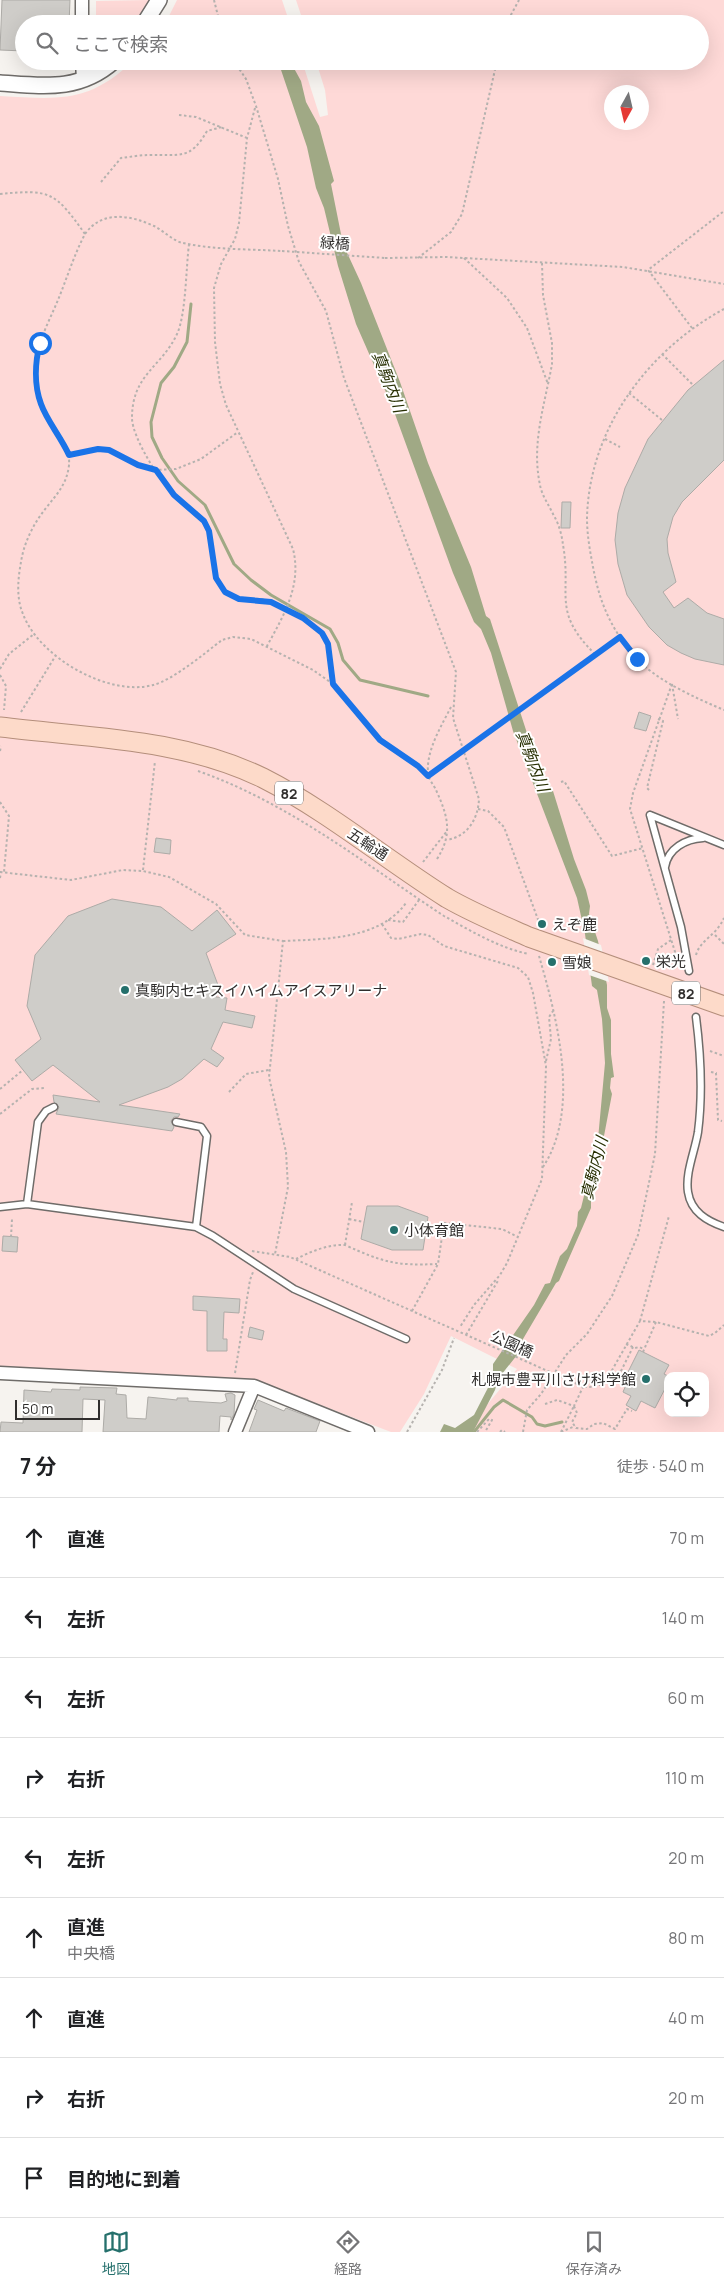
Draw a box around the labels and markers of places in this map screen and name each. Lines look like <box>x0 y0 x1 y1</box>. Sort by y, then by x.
place label: えぞ鹿 <box>552 914 597 935</box>
marker: えぞ鹿 <box>536 918 548 930</box>
place label: 栄光 <box>656 951 686 972</box>
place label: 雪娘 <box>562 952 592 973</box>
marker: 栄光 <box>640 955 652 967</box>
marker: 雪娘 <box>546 956 558 968</box>
place label: 真駒内セキスイハイムアイスアリーナ <box>135 980 387 1001</box>
marker: 真駒内セキスイハイムアイスアリーナ <box>119 984 131 996</box>
place label: 小体育館 <box>404 1220 464 1241</box>
marker: 小体育館 <box>388 1224 400 1236</box>
place label: 札幌市豊平川さけ科学館 <box>471 1369 636 1390</box>
marker: 札幌市豊平川さけ科学館 <box>640 1373 652 1385</box>

